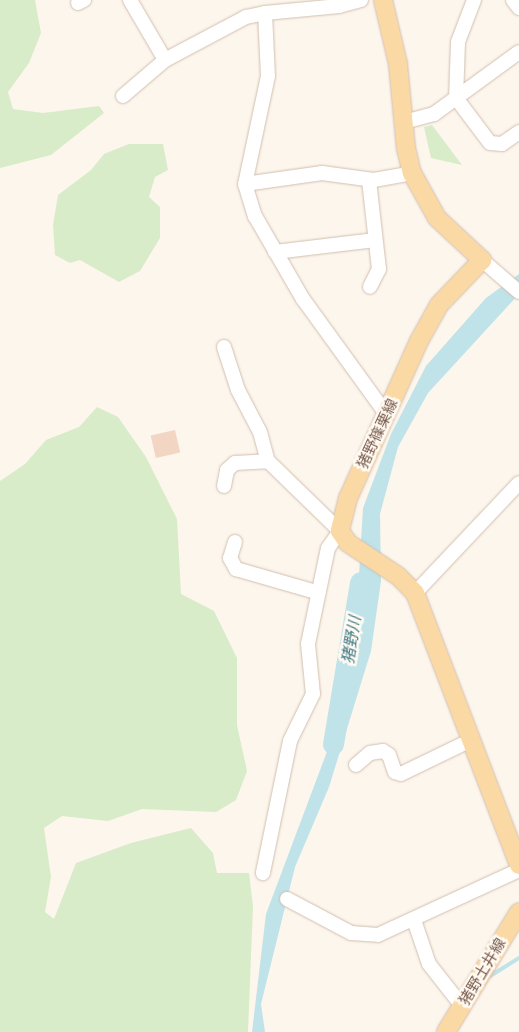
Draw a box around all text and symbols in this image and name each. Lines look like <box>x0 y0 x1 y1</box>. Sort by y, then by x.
street label: 猪野篠栗線 <box>354 396 402 472</box>
water label: 猪野川 <box>339 615 365 665</box>
street label: 猪野土井線 <box>456 935 510 1009</box>

